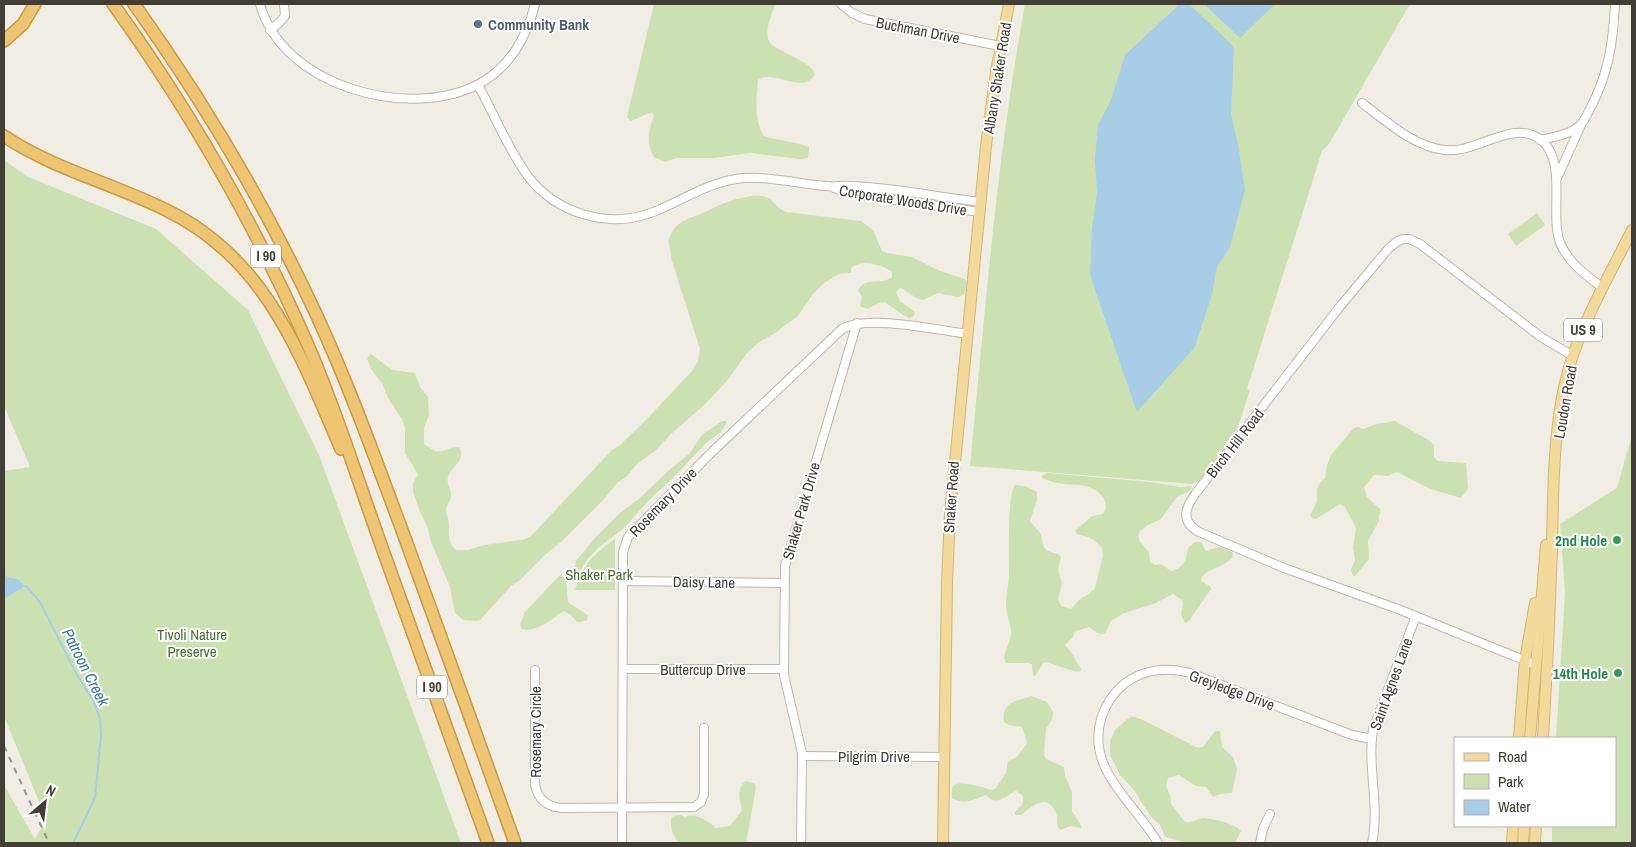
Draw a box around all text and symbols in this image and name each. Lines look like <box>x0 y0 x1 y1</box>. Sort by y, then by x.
street label: Buchman Drive <box>874 12 962 48</box>
place label: Community Bank <box>488 14 589 35</box>
marker: Community Bank <box>472 18 484 30</box>
street label: Albany Shaker Road <box>978 21 1016 136</box>
street label: Corporate Woods Drive <box>838 180 968 220</box>
road number: I 90 <box>251 245 281 268</box>
road number: US 9 <box>1564 318 1602 342</box>
street label: Loudon Road <box>1548 364 1582 440</box>
street label: Birch Hill Road <box>1201 404 1269 482</box>
street label: Shaker Park Drive <box>777 460 825 562</box>
street label: Shaker Road <box>938 460 964 534</box>
street label: Rosemary Drive <box>625 463 702 541</box>
place label: 2nd Hole <box>1555 530 1607 551</box>
marker: 2nd Hole <box>1611 534 1623 546</box>
park label: Shaker Park <box>565 564 634 585</box>
street label: Daisy Lane <box>673 571 735 593</box>
water label: Patroon Creek <box>57 624 115 710</box>
park label: Tivoli Nature Preserve <box>157 624 227 662</box>
street label: Saint Agnes Lane <box>1365 635 1418 733</box>
street label: Buttercup Drive <box>660 659 746 680</box>
place label: 14th Hole <box>1553 663 1608 684</box>
street label: Greyledge Drive <box>1186 665 1278 715</box>
marker: 14th Hole <box>1612 667 1624 679</box>
road number: I 90 <box>417 676 447 699</box>
street label: Rosemary Circle <box>525 686 546 778</box>
legend <box>1454 737 1616 827</box>
street label: Pilgrim Drive <box>838 746 910 767</box>
text: Road <box>1498 746 1527 767</box>
text: Park <box>1498 771 1524 792</box>
north arrow <box>20 777 70 827</box>
text: N <box>43 781 59 800</box>
text: Water <box>1498 796 1530 817</box>

